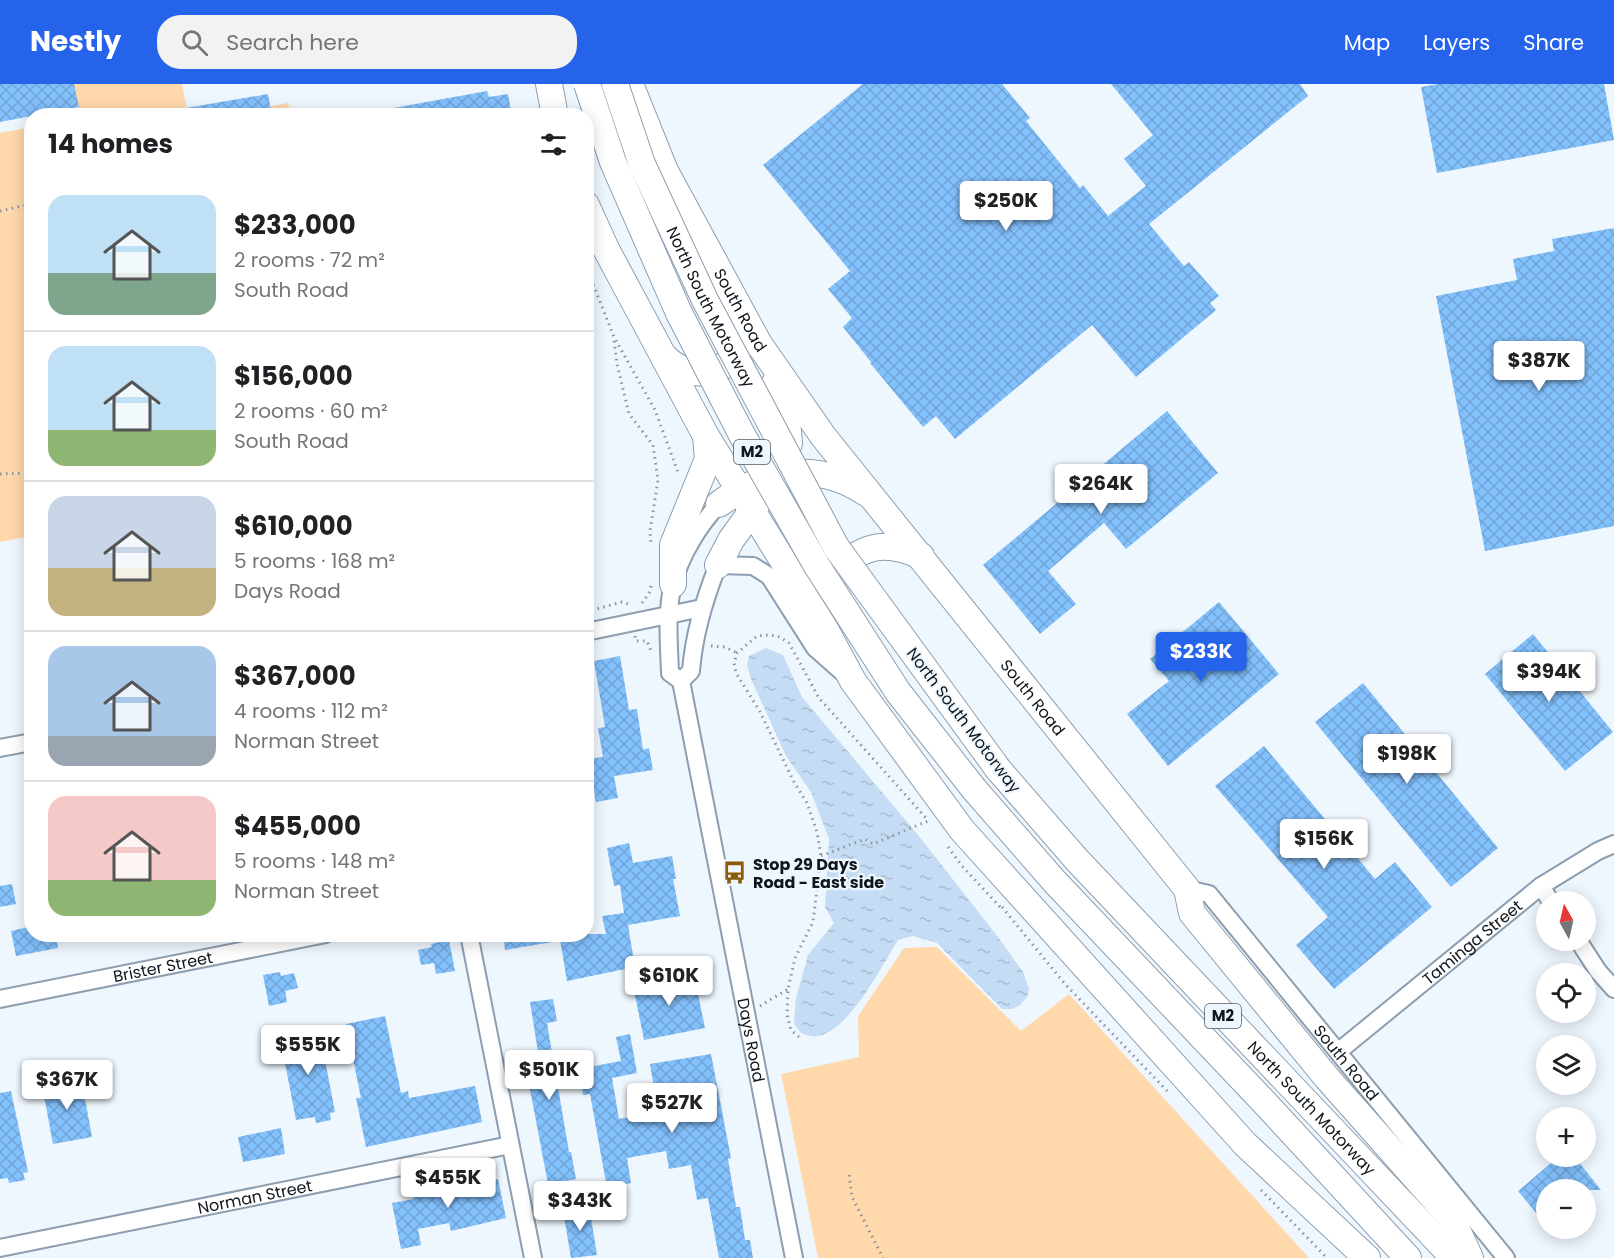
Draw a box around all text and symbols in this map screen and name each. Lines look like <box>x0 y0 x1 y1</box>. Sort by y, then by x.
search box <box>157 15 577 69</box>
text: Nestly <box>30 22 121 61</box>
icon: search <box>178 26 211 59</box>
text: Search here <box>226 27 359 58</box>
text: Map <box>1344 28 1390 57</box>
text: Layers <box>1423 28 1490 57</box>
text: Share <box>1523 28 1584 57</box>
text: 14 homes <box>48 126 173 162</box>
icon: filters <box>537 128 570 161</box>
pin: $250K <box>964 181 1048 232</box>
text: $250K <box>974 186 1038 214</box>
text: $233,000 <box>234 207 356 243</box>
icon: home <box>96 219 168 291</box>
street label: North South Motorway <box>661 223 760 392</box>
text: 2 rooms · 72 m² <box>234 246 385 274</box>
street label: South Road <box>708 264 772 357</box>
text: South Road <box>234 276 349 304</box>
pin: $387K <box>1497 341 1581 392</box>
text: $387K <box>1508 346 1570 374</box>
text: $156,000 <box>234 358 353 394</box>
icon: home <box>96 370 168 442</box>
text: 2 rooms · 60 m² <box>234 397 388 425</box>
text: South Road <box>234 427 349 455</box>
road number: M2 <box>734 440 770 464</box>
pin: $264K <box>1059 464 1143 515</box>
text: $264K <box>1069 469 1133 497</box>
text: $610,000 <box>234 508 353 544</box>
icon: home <box>96 520 168 592</box>
text: 5 rooms · 168 m² <box>234 547 395 575</box>
text: Days Road <box>234 577 341 605</box>
pin: $233K <box>1159 632 1243 683</box>
text: $233K <box>1170 637 1232 665</box>
street label: North South Motorway <box>901 643 1026 798</box>
pin: $394K <box>1507 652 1591 703</box>
street label: South Road <box>995 655 1070 741</box>
text: $394K <box>1516 657 1582 685</box>
text: $367,000 <box>234 658 356 694</box>
icon: home <box>96 670 168 742</box>
text: 4 rooms · 112 m² <box>234 697 388 725</box>
text: Norman Street <box>234 727 379 755</box>
pin: $198K <box>1365 734 1449 785</box>
text: $198K <box>1377 739 1437 767</box>
text: $455,000 <box>234 808 361 844</box>
pin: $156K <box>1282 819 1366 870</box>
icon: home <box>96 820 168 892</box>
text: $156K <box>1294 824 1354 852</box>
text: 5 rooms · 148 m² <box>234 847 395 875</box>
place label: Stop 29 Days Road - East side <box>753 853 884 894</box>
bus stop icon: Stop 29 Days Road - East side <box>722 860 748 886</box>
text: Norman Street <box>234 877 379 905</box>
north arrow <box>1536 891 1596 951</box>
map controls <box>1536 891 1596 1239</box>
street label: Taminga Street <box>1418 895 1528 990</box>
street label: Brister Street <box>111 946 215 988</box>
pin: $610K <box>627 956 711 1007</box>
text: $610K <box>639 961 699 989</box>
button: locate <box>1536 963 1596 1023</box>
street label: Days Road <box>731 996 770 1084</box>
road number: M2 <box>1205 1004 1241 1028</box>
street label: South Road <box>1308 1020 1384 1106</box>
pin: $555K <box>266 1025 350 1076</box>
text: $555K <box>275 1030 341 1058</box>
button: layers <box>1536 1035 1596 1095</box>
street label: North South Motorway <box>1242 1036 1381 1180</box>
pin: $501K <box>507 1050 591 1101</box>
text: $501K <box>519 1055 579 1083</box>
pin: $367K <box>25 1060 109 1111</box>
text: $367K <box>36 1065 98 1093</box>
pin: $527K <box>630 1083 714 1134</box>
text: $527K <box>641 1088 703 1116</box>
button: + <box>1536 1107 1596 1167</box>
pin: $455K <box>406 1158 490 1209</box>
text: $455K <box>415 1163 481 1191</box>
street label: Norman Street <box>196 1174 314 1220</box>
button: − <box>1536 1179 1596 1239</box>
pin: $343K <box>538 1181 622 1232</box>
text: $343K <box>548 1186 612 1214</box>

